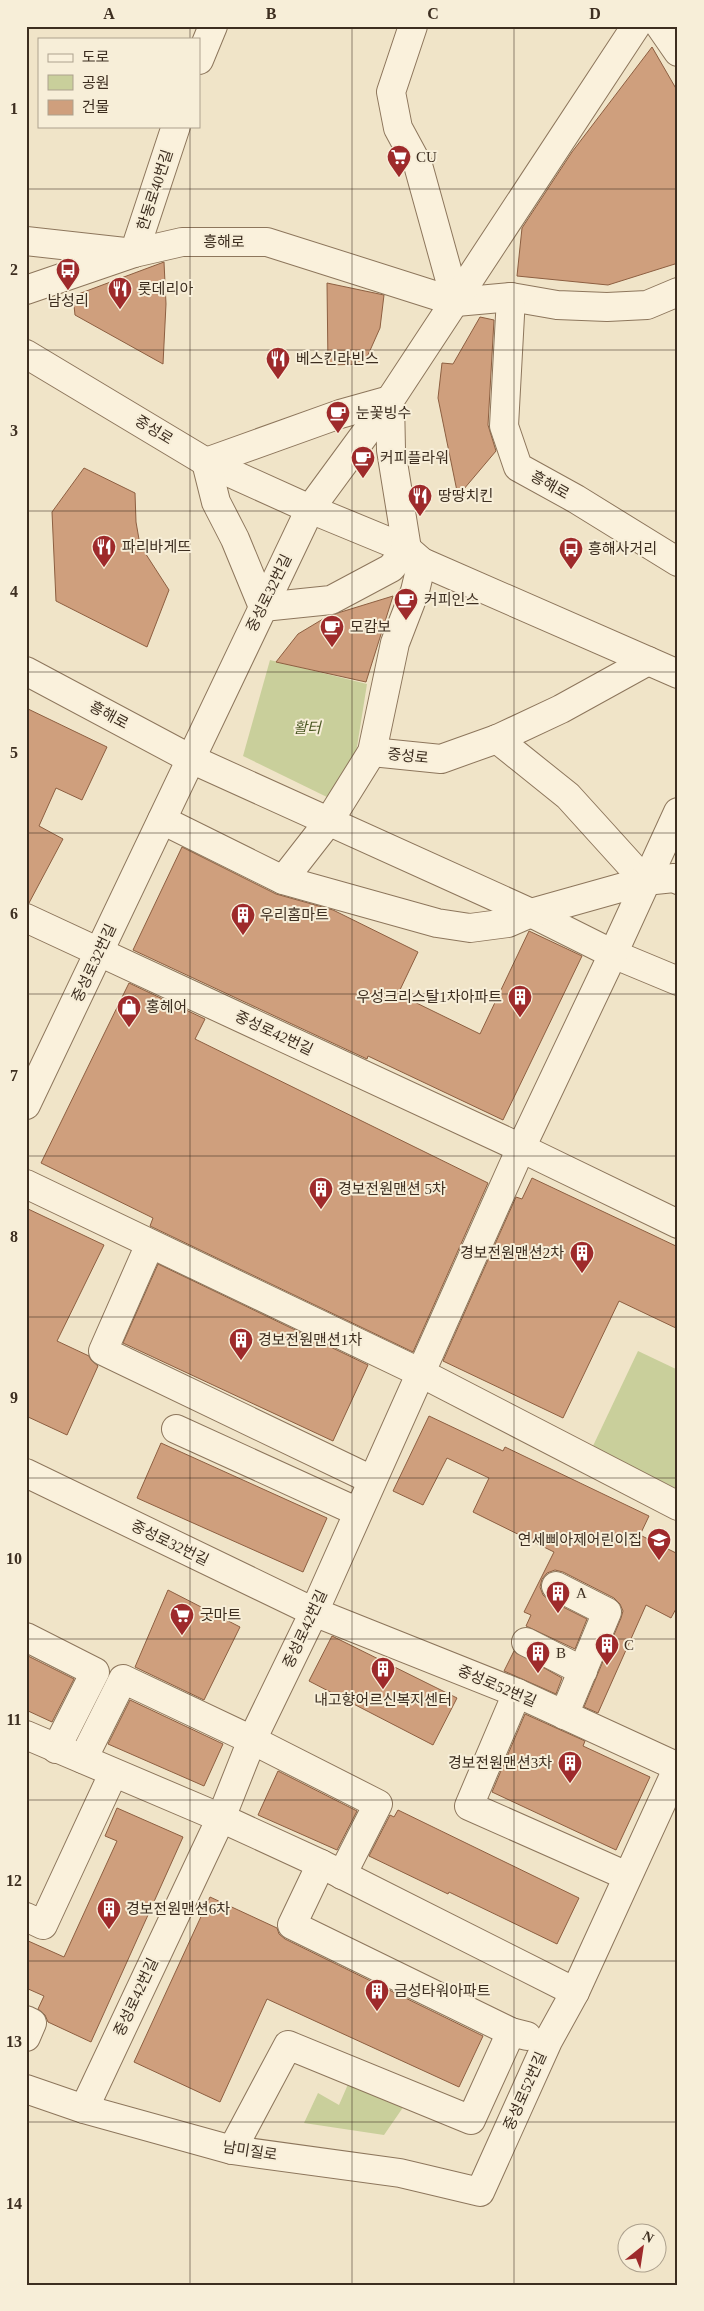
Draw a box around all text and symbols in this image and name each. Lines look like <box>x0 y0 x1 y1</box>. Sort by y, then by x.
text: A <box>103 5 115 22</box>
text: B <box>266 5 277 22</box>
text: C <box>427 5 439 22</box>
text: D <box>589 5 601 22</box>
legend <box>38 38 200 128</box>
text: 도로 <box>82 49 110 65</box>
text: 공원 <box>82 75 110 91</box>
text: 건물 <box>82 99 110 115</box>
text: 1 <box>10 100 18 117</box>
supermarket icon: CU <box>386 144 412 178</box>
street label: 한동로40번길 <box>134 148 176 232</box>
place label: CU <box>416 149 437 165</box>
street label: 흥해로 <box>203 234 245 250</box>
bus stop icon: 남성리 <box>55 257 81 291</box>
text: 2 <box>10 261 18 278</box>
restaurant icon: 롯데리아 <box>107 276 133 310</box>
place label: 롯데리아 <box>138 281 193 297</box>
place label: 남성리 <box>47 293 89 309</box>
restaurant icon: 베스킨라빈스 <box>265 346 291 380</box>
place label: 베스킨라빈스 <box>296 351 379 367</box>
cafe icon: 눈꽃빙수 <box>325 400 351 434</box>
place label: 눈꽃빙수 <box>356 405 411 421</box>
street label: 중성로 <box>132 412 176 448</box>
text: 3 <box>10 422 18 439</box>
cafe icon: 커피플라워 <box>350 445 376 479</box>
place label: 커피플라워 <box>380 450 449 466</box>
street label: 흥해로 <box>528 468 572 502</box>
restaurant icon: 땅땅치킨 <box>407 483 433 517</box>
place label: 땅땅치킨 <box>438 488 493 504</box>
restaurant icon: 파리바게뜨 <box>91 534 117 568</box>
bus stop icon: 흥해사거리 <box>558 536 584 570</box>
place label: 파리바게뜨 <box>122 539 191 555</box>
place label: 흥해사거리 <box>588 541 657 557</box>
street label: 중성로32번길 <box>243 552 295 634</box>
text: 4 <box>10 583 18 600</box>
cafe icon: 커피인스 <box>393 587 419 621</box>
place label: 커피인스 <box>424 592 479 608</box>
cafe icon: 모캄보 <box>319 614 345 648</box>
place label: 모캄보 <box>350 619 391 635</box>
street label: 흥해로 <box>87 698 131 732</box>
park label: 활터 <box>293 720 323 736</box>
text: 5 <box>10 744 18 761</box>
street label: 중성로 <box>387 746 429 766</box>
building icon: 우리홈마트 <box>230 902 256 936</box>
text: 6 <box>10 905 18 922</box>
place label: 우리홈마트 <box>260 907 329 923</box>
street label: 중성로32번길 <box>69 922 119 1004</box>
building icon: 우성크리스탈1차아파트 <box>507 984 533 1018</box>
place label: 우성크리스탈1차아파트 <box>356 989 502 1005</box>
shop icon: 홍헤어 <box>116 994 142 1028</box>
place label: 홍헤어 <box>146 999 187 1015</box>
street label: 중성로42번길 <box>233 1008 315 1058</box>
text: 7 <box>10 1067 18 1084</box>
building icon: 경보전원맨션 5차 <box>308 1176 334 1210</box>
place label: 경보전원맨션 5차 <box>338 1181 446 1197</box>
text: 8 <box>10 1228 18 1245</box>
building icon: 경보전원맨션2차 <box>569 1240 595 1274</box>
place label: 경보전원맨션2차 <box>460 1245 564 1261</box>
building icon: 경보전원맨션1차 <box>228 1327 254 1361</box>
place label: 경보전원맨션1차 <box>258 1332 362 1348</box>
text: 9 <box>10 1389 18 1406</box>
street label: 중성로32번길 <box>129 1517 211 1569</box>
school or university icon: 연세삐아제어린이집 <box>646 1527 672 1561</box>
place label: 연세삐아제어린이집 <box>518 1532 642 1548</box>
text: 10 <box>6 1550 22 1567</box>
building icon: A <box>545 1580 571 1614</box>
place label: A <box>576 1585 587 1601</box>
street label: 중성로42번길 <box>280 1588 330 1670</box>
supermarket icon: 굿마트 <box>169 1602 195 1636</box>
place label: 굿마트 <box>200 1607 242 1623</box>
building icon: C <box>594 1632 620 1666</box>
place label: C <box>624 1637 634 1653</box>
building icon: B <box>525 1640 551 1674</box>
place label: B <box>556 1645 566 1661</box>
building icon: 내고향어르신복지센터 <box>370 1656 396 1690</box>
street label: 중성로52번길 <box>455 1662 539 1710</box>
place label: 내고향어르신복지센터 <box>314 1692 452 1708</box>
text: 11 <box>6 1711 22 1728</box>
building icon: 경보전원맨션3차 <box>557 1750 583 1784</box>
place label: 경보전원맨션3차 <box>448 1755 552 1771</box>
text: 12 <box>6 1872 22 1889</box>
building icon: 경보전원맨션6차 <box>96 1896 122 1930</box>
place label: 경보전원맨션6차 <box>126 1901 230 1917</box>
street label: 중성로42번길 <box>111 1956 161 2038</box>
building icon: 금성타워아파트 <box>364 1978 390 2012</box>
place label: 금성타워아파트 <box>394 1983 491 1999</box>
text: 13 <box>6 2033 22 2050</box>
street label: 중성로52번길 <box>501 2049 549 2133</box>
street label: 남미질로 <box>221 2139 279 2163</box>
text: 14 <box>6 2195 22 2212</box>
north arrow <box>616 2224 666 2274</box>
text: N <box>640 2228 656 2246</box>

